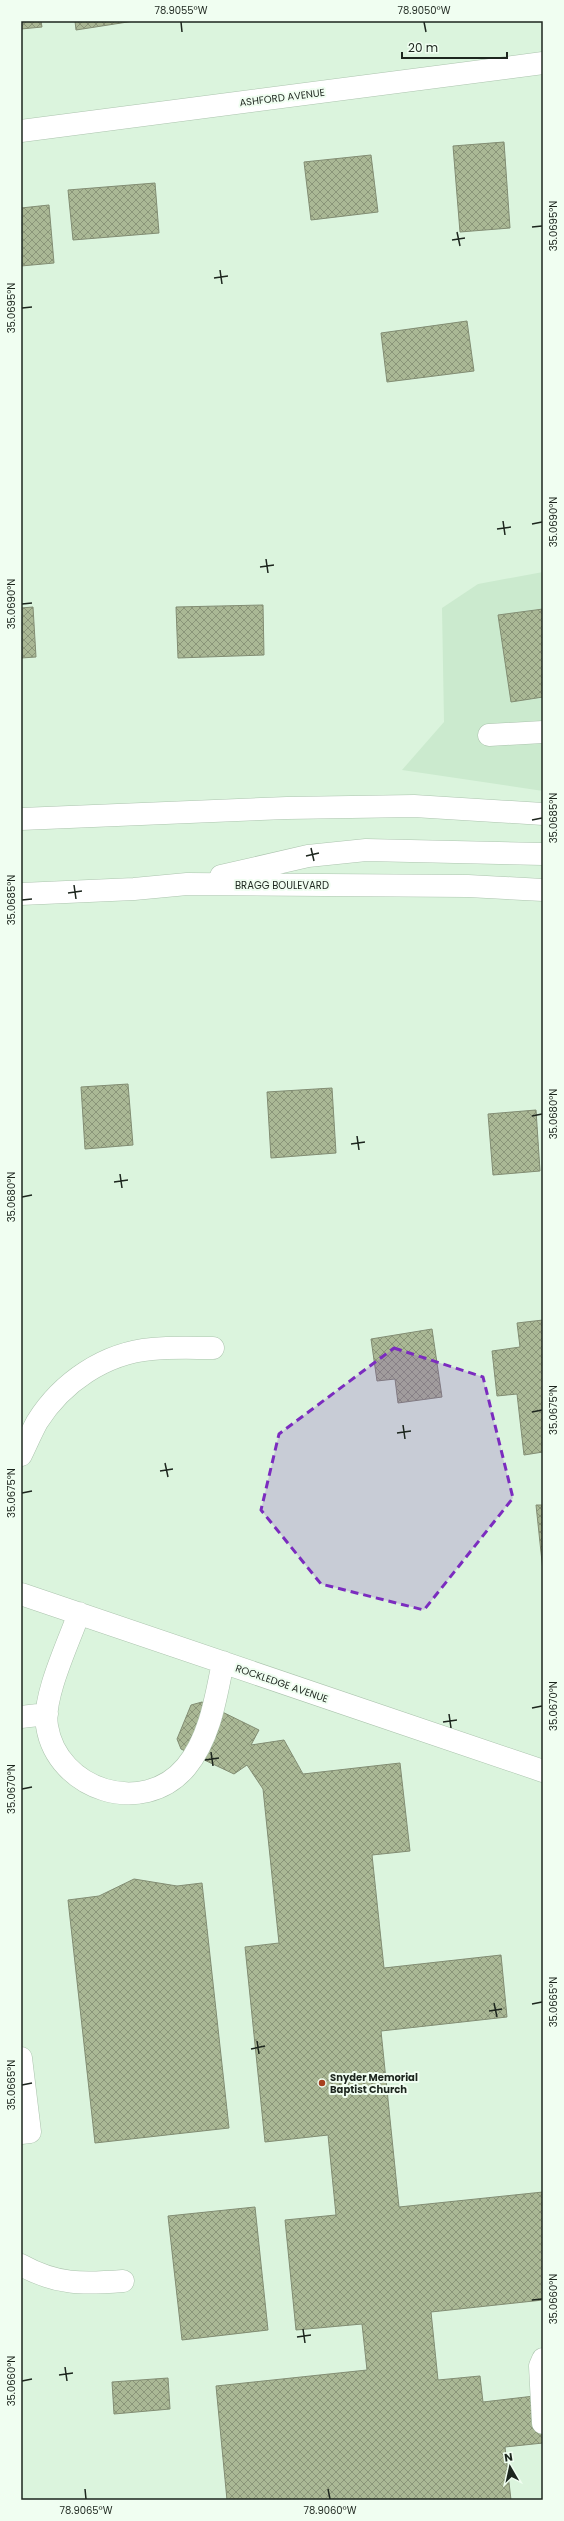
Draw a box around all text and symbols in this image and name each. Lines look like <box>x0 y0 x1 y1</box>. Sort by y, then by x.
text: 78.9055°W <box>155 3 208 18</box>
text: 78.9050°W <box>398 3 451 18</box>
scale bar <box>402 34 507 60</box>
text: 20 m <box>408 39 438 56</box>
street label: ASHFORD AVENUE <box>239 85 326 110</box>
text: 35.0695°N <box>546 201 561 251</box>
text: 35.0695°N <box>4 283 19 333</box>
text: 35.0690°N <box>546 497 561 547</box>
text: 35.0690°N <box>4 579 19 629</box>
text: 35.0685°N <box>546 793 561 843</box>
text: 35.0685°N <box>4 875 19 925</box>
street label: BRAGG BOULEVARD <box>235 878 329 893</box>
text: 35.0680°N <box>546 1089 561 1139</box>
text: 35.0680°N <box>4 1172 19 1222</box>
text: 35.0675°N <box>546 1385 561 1435</box>
text: 35.0675°N <box>4 1468 19 1518</box>
street label: ROCKLEDGE AVENUE <box>233 1661 330 1706</box>
text: 35.0670°N <box>546 1681 561 1731</box>
text: 35.0670°N <box>4 1764 19 1814</box>
text: 35.0665°N <box>546 1977 561 2027</box>
text: 35.0665°N <box>4 2060 19 2110</box>
place label: Snyder Memorial Baptist Church <box>330 2070 418 2097</box>
marker: Snyder Memorial Baptist Church <box>317 2078 327 2088</box>
text: 35.0660°N <box>546 2274 561 2324</box>
text: 35.0660°N <box>4 2356 19 2406</box>
north arrow <box>490 2447 530 2487</box>
text: N <box>503 2449 514 2466</box>
text: 78.9065°W <box>60 2503 113 2518</box>
text: 78.9060°W <box>304 2503 357 2518</box>

